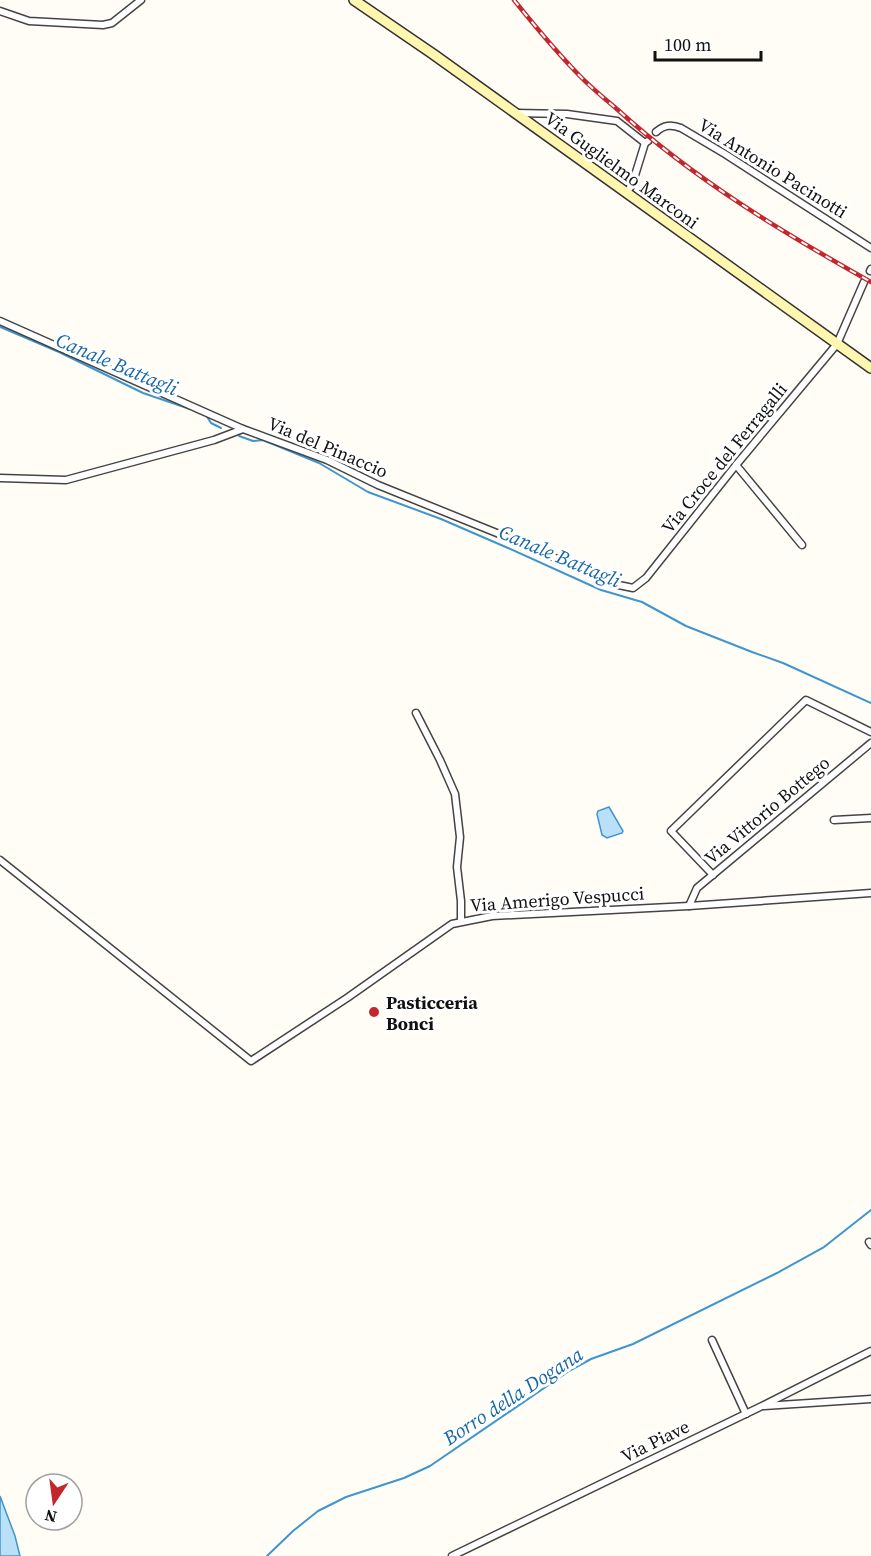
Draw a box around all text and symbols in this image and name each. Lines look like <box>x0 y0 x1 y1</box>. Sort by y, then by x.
scale bar <box>655 24 762 62</box>
text: 100 m <box>664 32 711 57</box>
street label: Via Guglielmo Marconi <box>540 106 704 234</box>
street label: Via Antonio Pacinotti <box>694 112 852 224</box>
water label: Canale Battagli <box>52 326 182 402</box>
street label: Via Croce del Ferragalli <box>655 377 793 539</box>
street label: Via del Pinaccio <box>264 410 392 484</box>
water label: Canale Battagli <box>495 518 625 594</box>
street label: Via Vittorio Bottego <box>699 750 835 870</box>
street label: Via Amerigo Vespucci <box>469 880 645 918</box>
place label: Pasticceria Bonci <box>386 990 478 1036</box>
marker: Pasticceria Bonci <box>367 1005 381 1019</box>
water label: Borro della Dogana <box>437 1340 589 1452</box>
street label: Via Piave <box>617 1414 693 1468</box>
north arrow <box>24 1472 84 1532</box>
text: N <box>42 1505 59 1529</box>

